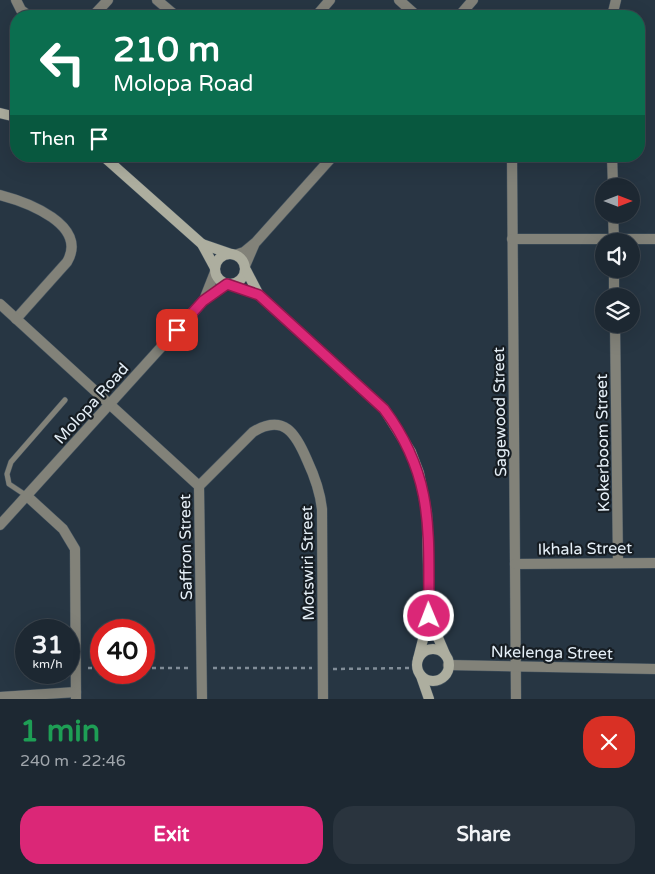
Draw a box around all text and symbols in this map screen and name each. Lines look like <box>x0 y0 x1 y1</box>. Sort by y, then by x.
text: 210 m <box>113 29 220 71</box>
icon: left <box>30 30 95 95</box>
text: Molopa Road <box>113 71 253 97</box>
icon: arrive <box>85 125 113 153</box>
text: Then <box>30 128 75 150</box>
north arrow <box>595 178 640 222</box>
map controls <box>595 178 640 333</box>
button: sound <box>595 233 640 278</box>
button: layers <box>595 288 640 333</box>
pin <box>156 309 198 351</box>
icon: arrive <box>163 316 191 344</box>
street label: Sagewood Street <box>489 347 511 477</box>
street label: Molopa Road <box>50 359 133 448</box>
street label: Kokerboom Street <box>592 374 614 512</box>
street label: Saffron Street <box>175 494 197 600</box>
street label: Motswiri Street <box>297 505 319 621</box>
street label: Ikhala Street <box>537 538 633 560</box>
position arrow <box>402 589 454 641</box>
speed limit sign: 40 <box>90 619 155 684</box>
text: 31 <box>32 630 63 660</box>
street label: Nkelenga Street <box>491 642 613 664</box>
text: km/h <box>32 657 63 671</box>
text: 1 min <box>20 713 100 750</box>
button: close <box>583 716 635 768</box>
text: 240 m · 22:46 <box>20 751 126 771</box>
button: Exit <box>20 806 323 864</box>
button: Share <box>333 806 635 864</box>

